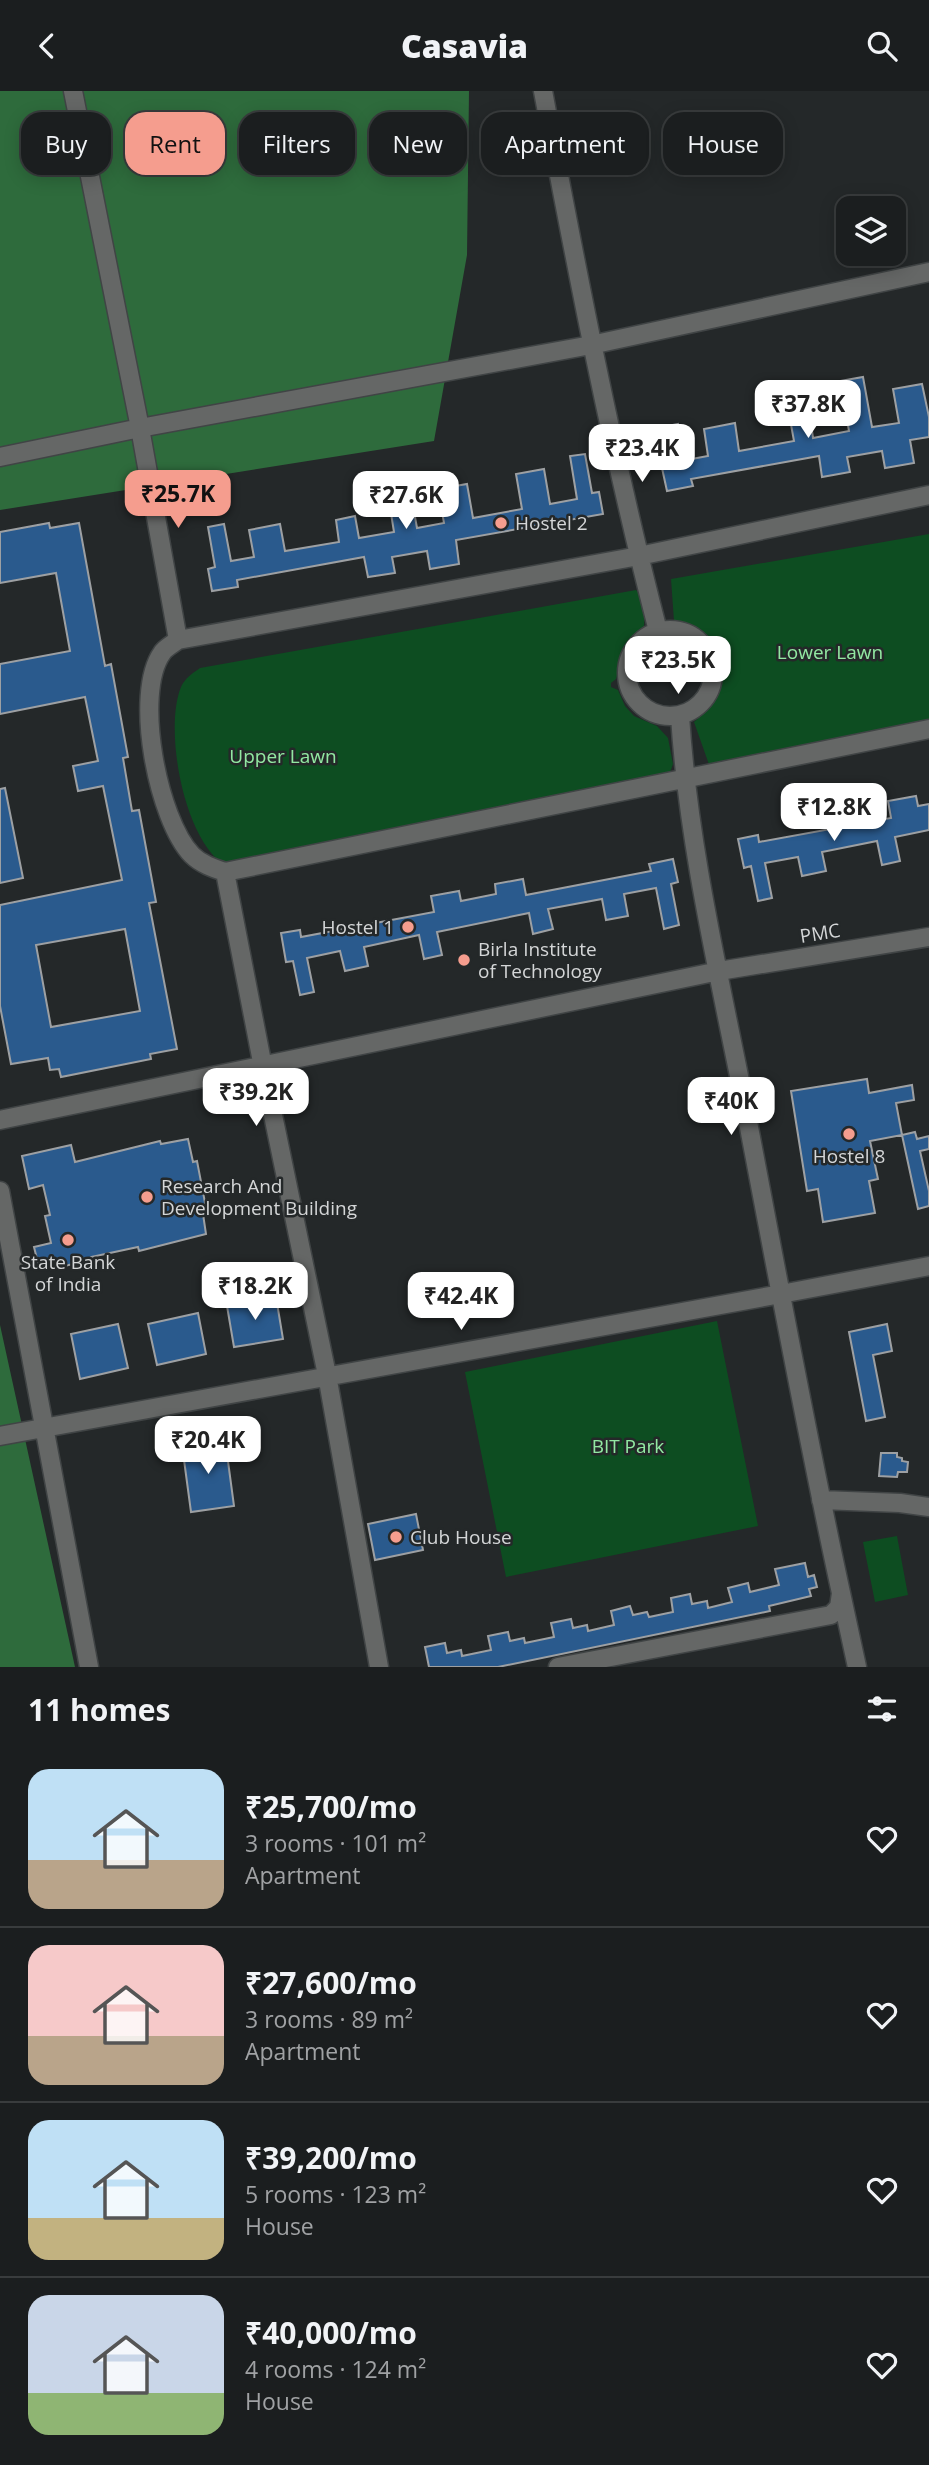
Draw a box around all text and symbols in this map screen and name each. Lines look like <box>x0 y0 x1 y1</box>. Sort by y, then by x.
text: Casavia <box>401 24 528 67</box>
icon: back <box>28 27 66 65</box>
icon: search <box>863 27 901 65</box>
chip: Buy <box>21 112 111 175</box>
chip: Rent <box>125 112 225 175</box>
chip: Filters <box>239 112 355 175</box>
chip: New <box>369 112 467 175</box>
chip: Apartment <box>481 112 649 175</box>
chip: House <box>663 112 783 175</box>
map controls <box>836 196 906 266</box>
button: layers <box>836 196 906 266</box>
pin: ₹37.8K <box>751 381 865 440</box>
text: ₹37.8K <box>771 387 845 419</box>
pin: ₹23.4K <box>585 425 699 484</box>
text: ₹23.4K <box>605 431 679 463</box>
pin: ₹25.7K <box>121 471 235 530</box>
pin: ₹27.6K <box>349 471 463 531</box>
text: ₹25.7K <box>141 477 215 509</box>
text: ₹27.6K <box>369 478 443 510</box>
place label: Hostel 2 <box>515 510 588 536</box>
marker: Hostel 2 <box>493 515 509 531</box>
pin: ₹23.5K <box>621 637 735 696</box>
park label: Lower Lawn <box>777 639 883 665</box>
text: ₹23.5K <box>641 643 715 675</box>
park label: Upper Lawn <box>229 743 337 769</box>
pin: ₹12.8K <box>777 783 891 843</box>
text: ₹12.8K <box>797 790 871 822</box>
place label: Hostel 1 <box>321 914 394 940</box>
street label: PMC <box>798 917 842 949</box>
marker: Hostel 1 <box>400 919 416 935</box>
place label: Birla Institute of Technology <box>478 936 602 984</box>
marker: Birla Institute of Technology <box>456 952 472 968</box>
pin: ₹39.2K <box>199 1069 313 1128</box>
text: ₹39.2K <box>219 1075 293 1107</box>
pin: ₹40K <box>690 1077 772 1137</box>
text: ₹40K <box>704 1084 758 1116</box>
marker: Hostel 8 <box>841 1126 857 1142</box>
place label: Hostel 8 <box>813 1143 885 1169</box>
place label: Research And Development Building <box>161 1173 357 1221</box>
marker: Research And Development Building <box>139 1189 155 1205</box>
marker: State Bank of India <box>60 1232 76 1248</box>
place label: State Bank of India <box>21 1249 115 1297</box>
pin: ₹18.2K <box>198 1263 312 1322</box>
text: ₹18.2K <box>218 1269 292 1301</box>
pin: ₹42.4K <box>404 1273 518 1332</box>
text: ₹42.4K <box>424 1279 498 1311</box>
pin: ₹20.4K <box>151 1417 265 1476</box>
text: ₹20.4K <box>171 1423 245 1455</box>
park label: BIT Park <box>592 1433 664 1459</box>
place label: Club House <box>410 1524 512 1550</box>
marker: Club House <box>388 1529 404 1545</box>
text: 11 homes <box>28 1689 171 1730</box>
icon: filters <box>863 1690 901 1728</box>
text: ₹25,700/mo <box>245 1786 417 1827</box>
icon: home <box>84 1797 168 1881</box>
icon: heart <box>863 1820 901 1858</box>
text: 3 rooms · 101 m² <box>245 1827 426 1859</box>
text: Apartment <box>245 1859 361 1891</box>
text: ₹27,600/mo <box>245 1962 417 2003</box>
icon: home <box>84 1973 168 2057</box>
icon: heart <box>863 1996 901 2034</box>
text: 3 rooms · 89 m² <box>245 2003 413 2035</box>
text: Apartment <box>245 2035 361 2067</box>
text: ₹39,200/mo <box>245 2137 417 2178</box>
icon: home <box>84 2148 168 2232</box>
icon: heart <box>863 2171 901 2209</box>
text: 5 rooms · 123 m² <box>245 2178 426 2210</box>
text: House <box>245 2210 314 2242</box>
text: ₹40,000/mo <box>245 2312 417 2353</box>
icon: home <box>84 2323 168 2407</box>
icon: heart <box>863 2346 901 2384</box>
text: 4 rooms · 124 m² <box>245 2353 426 2385</box>
text: House <box>245 2385 314 2417</box>

